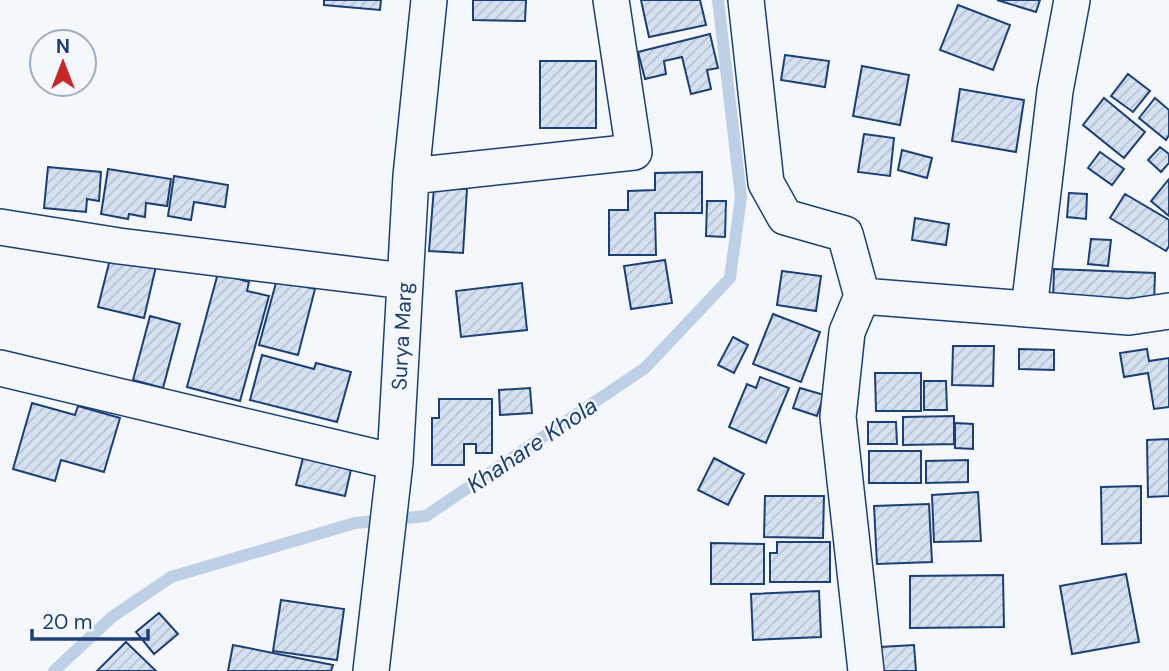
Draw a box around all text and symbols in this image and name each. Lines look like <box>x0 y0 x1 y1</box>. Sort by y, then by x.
north arrow <box>28 28 98 98</box>
text: N <box>56 34 70 59</box>
street label: Surya Marg <box>385 281 419 391</box>
water label: Khahare Khola <box>461 390 603 500</box>
scale bar <box>32 598 147 642</box>
text: 20 m <box>42 608 93 636</box>

